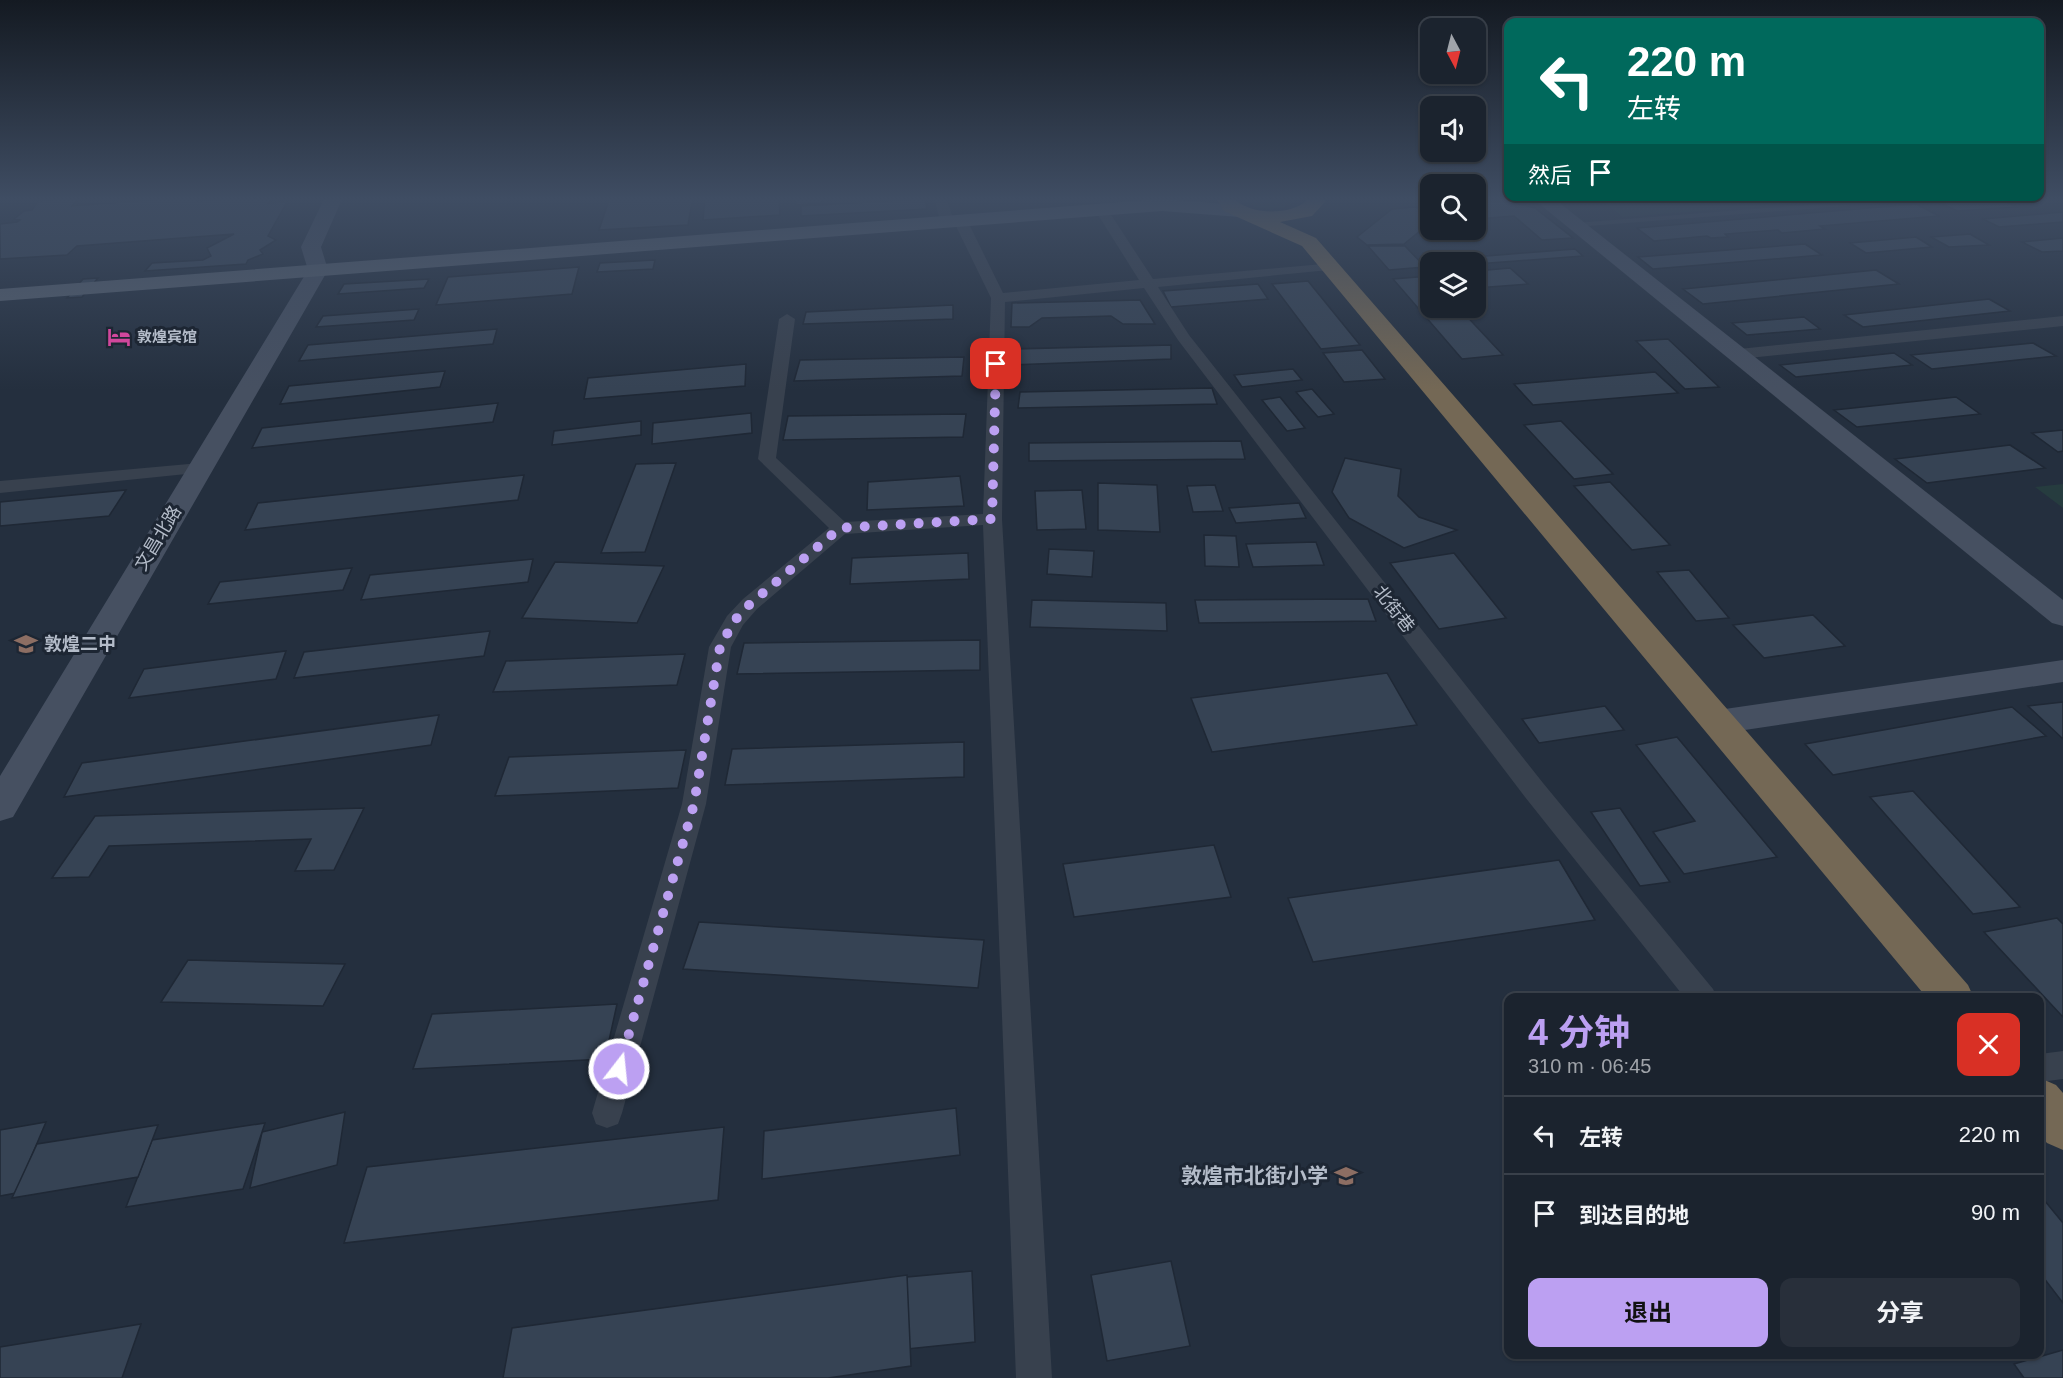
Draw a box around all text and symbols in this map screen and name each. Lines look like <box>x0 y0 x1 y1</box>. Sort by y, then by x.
north arrow <box>1420 18 1486 84</box>
map controls <box>1420 18 1486 318</box>
text: 220 m <box>1627 38 1746 85</box>
icon: left <box>1528 42 1606 120</box>
text: 左转 <box>1627 94 1681 124</box>
button: sound <box>1420 96 1486 162</box>
icon: arrive <box>1584 156 1617 189</box>
text: 然后 <box>1528 163 1572 188</box>
button: search <box>1420 174 1486 240</box>
button: layers <box>1420 252 1486 318</box>
hotel icon: 敦煌宾馆 <box>106 324 132 350</box>
place label: 敦煌宾馆 <box>137 328 197 345</box>
pin <box>970 338 1021 389</box>
icon: arrive <box>979 347 1012 380</box>
street label: 文昌北路 <box>131 502 185 574</box>
street label: 北街巷 <box>1369 582 1419 636</box>
school or university icon: 敦煌二中 <box>13 631 39 657</box>
place label: 敦煌二中 <box>44 634 116 654</box>
text: 4 分钟 <box>1528 1012 1630 1053</box>
button: close <box>1957 1013 2020 1076</box>
position arrow <box>587 1037 651 1101</box>
text: 310 m · 06:45 <box>1528 1055 1651 1077</box>
icon: left <box>1528 1119 1561 1152</box>
text: 220 m <box>1959 1122 2020 1147</box>
text: 左转 <box>1579 1125 1623 1150</box>
school or university icon: 敦煌市北街小学 <box>1333 1163 1359 1189</box>
place label: 敦煌市北街小学 <box>1181 1164 1328 1187</box>
icon: arrive <box>1528 1197 1561 1230</box>
text: 90 m <box>1971 1200 2020 1225</box>
text: 到达目的地 <box>1579 1203 1689 1228</box>
button: 退出 <box>1528 1278 1768 1347</box>
button: 分享 <box>1780 1278 2020 1347</box>

